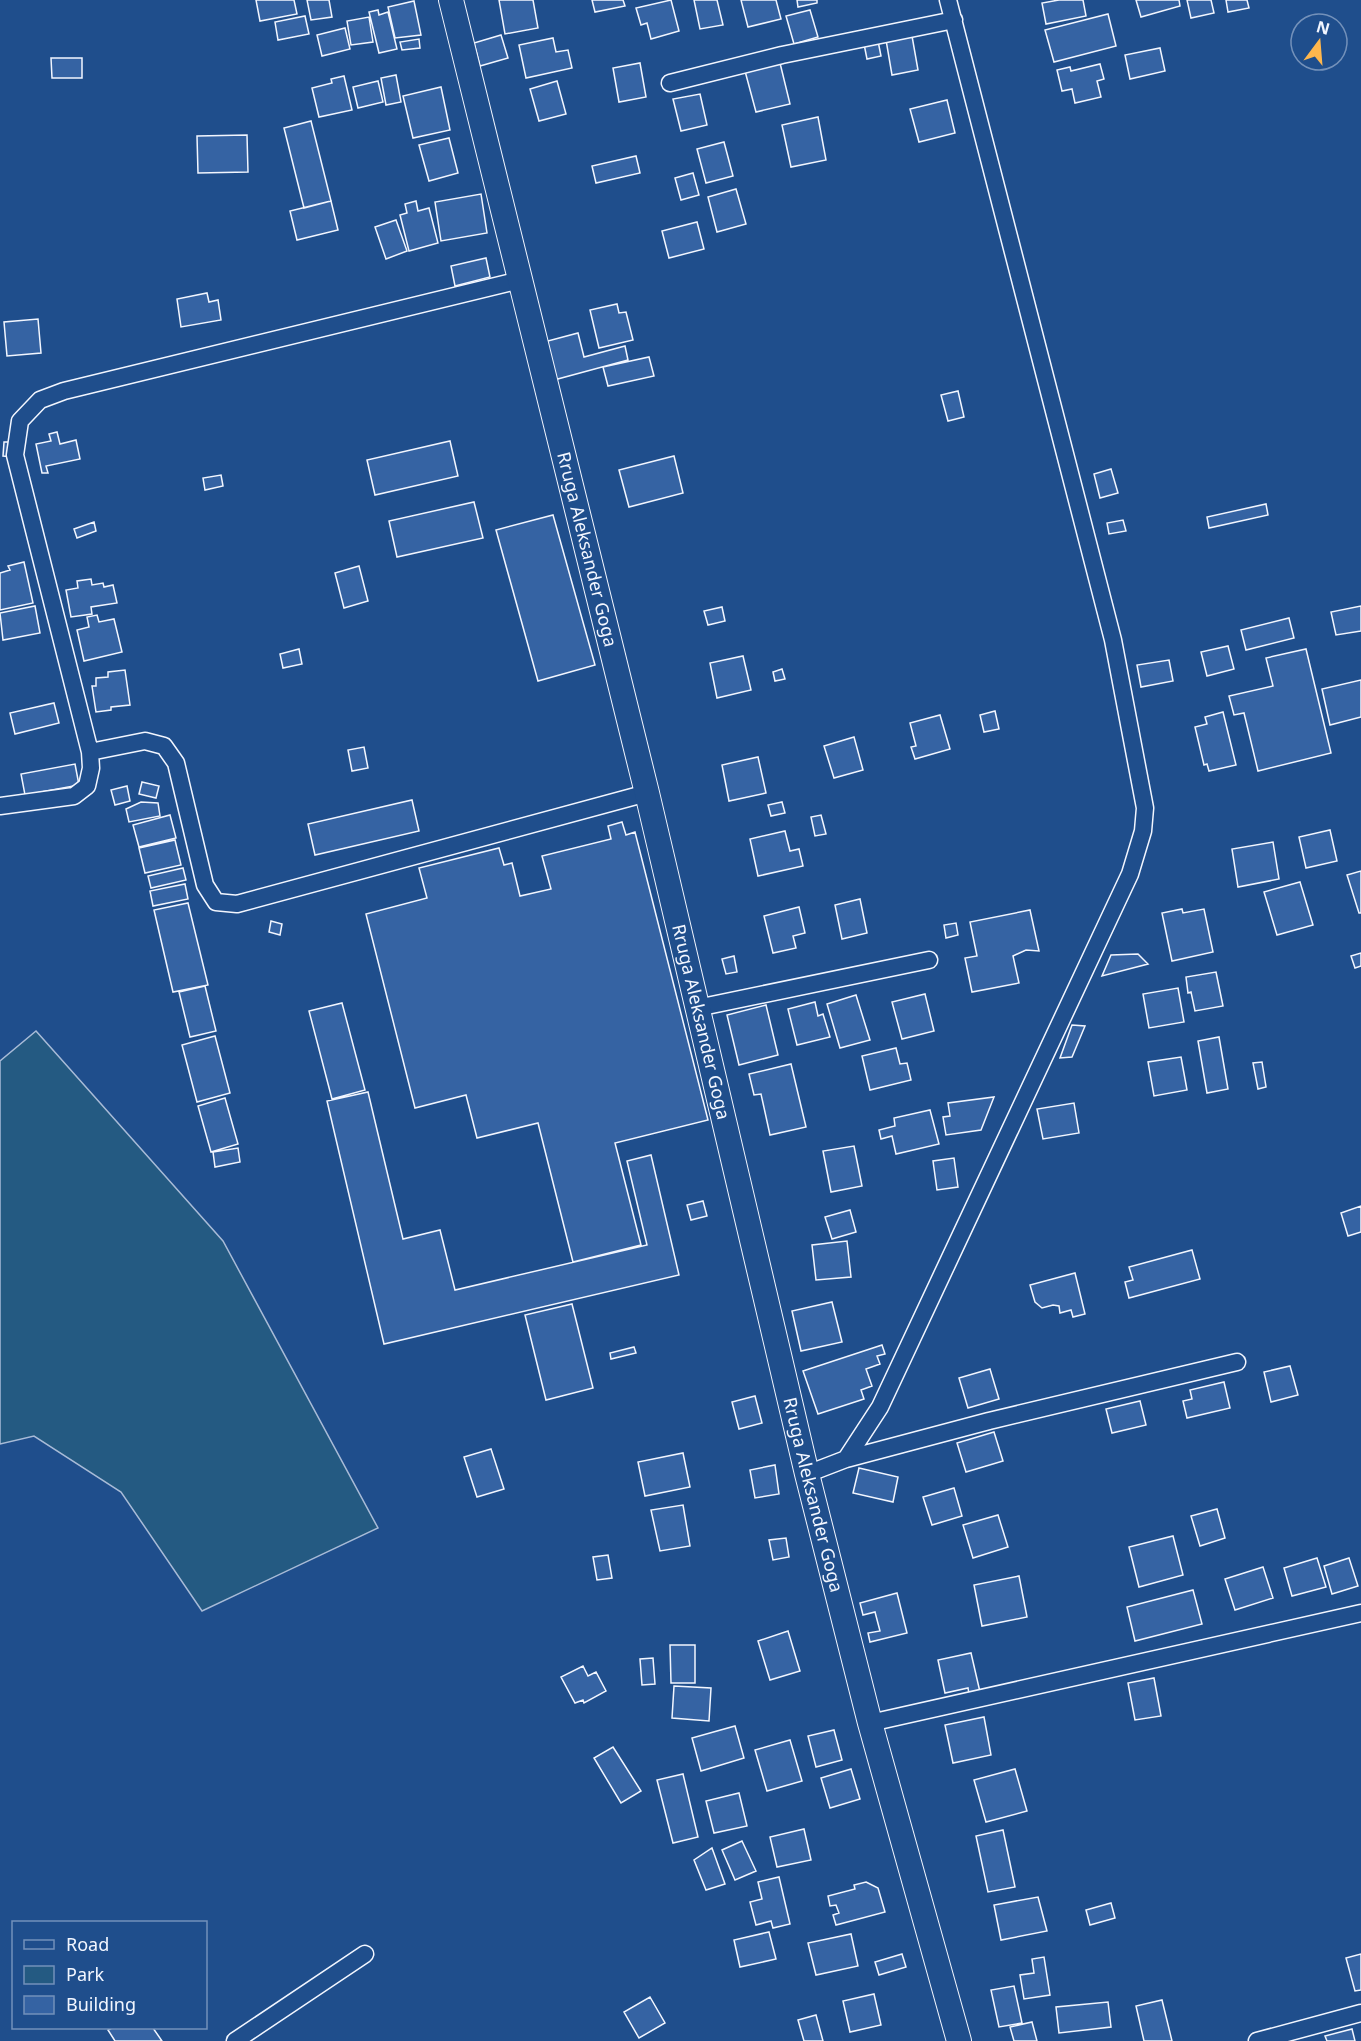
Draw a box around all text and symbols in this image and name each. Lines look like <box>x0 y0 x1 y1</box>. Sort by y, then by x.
north arrow <box>1289 12 1349 72</box>
text: N <box>1314 15 1332 40</box>
street label: Rruga Aleksander Goga <box>552 449 623 649</box>
street label: Rruga Aleksander Goga <box>667 922 736 1122</box>
street label: Rruga Aleksander Goga <box>778 1395 849 1595</box>
legend <box>12 1921 207 2029</box>
text: Road <box>66 1932 109 1956</box>
text: Park <box>66 1962 104 1986</box>
text: Building <box>66 1992 136 2016</box>

